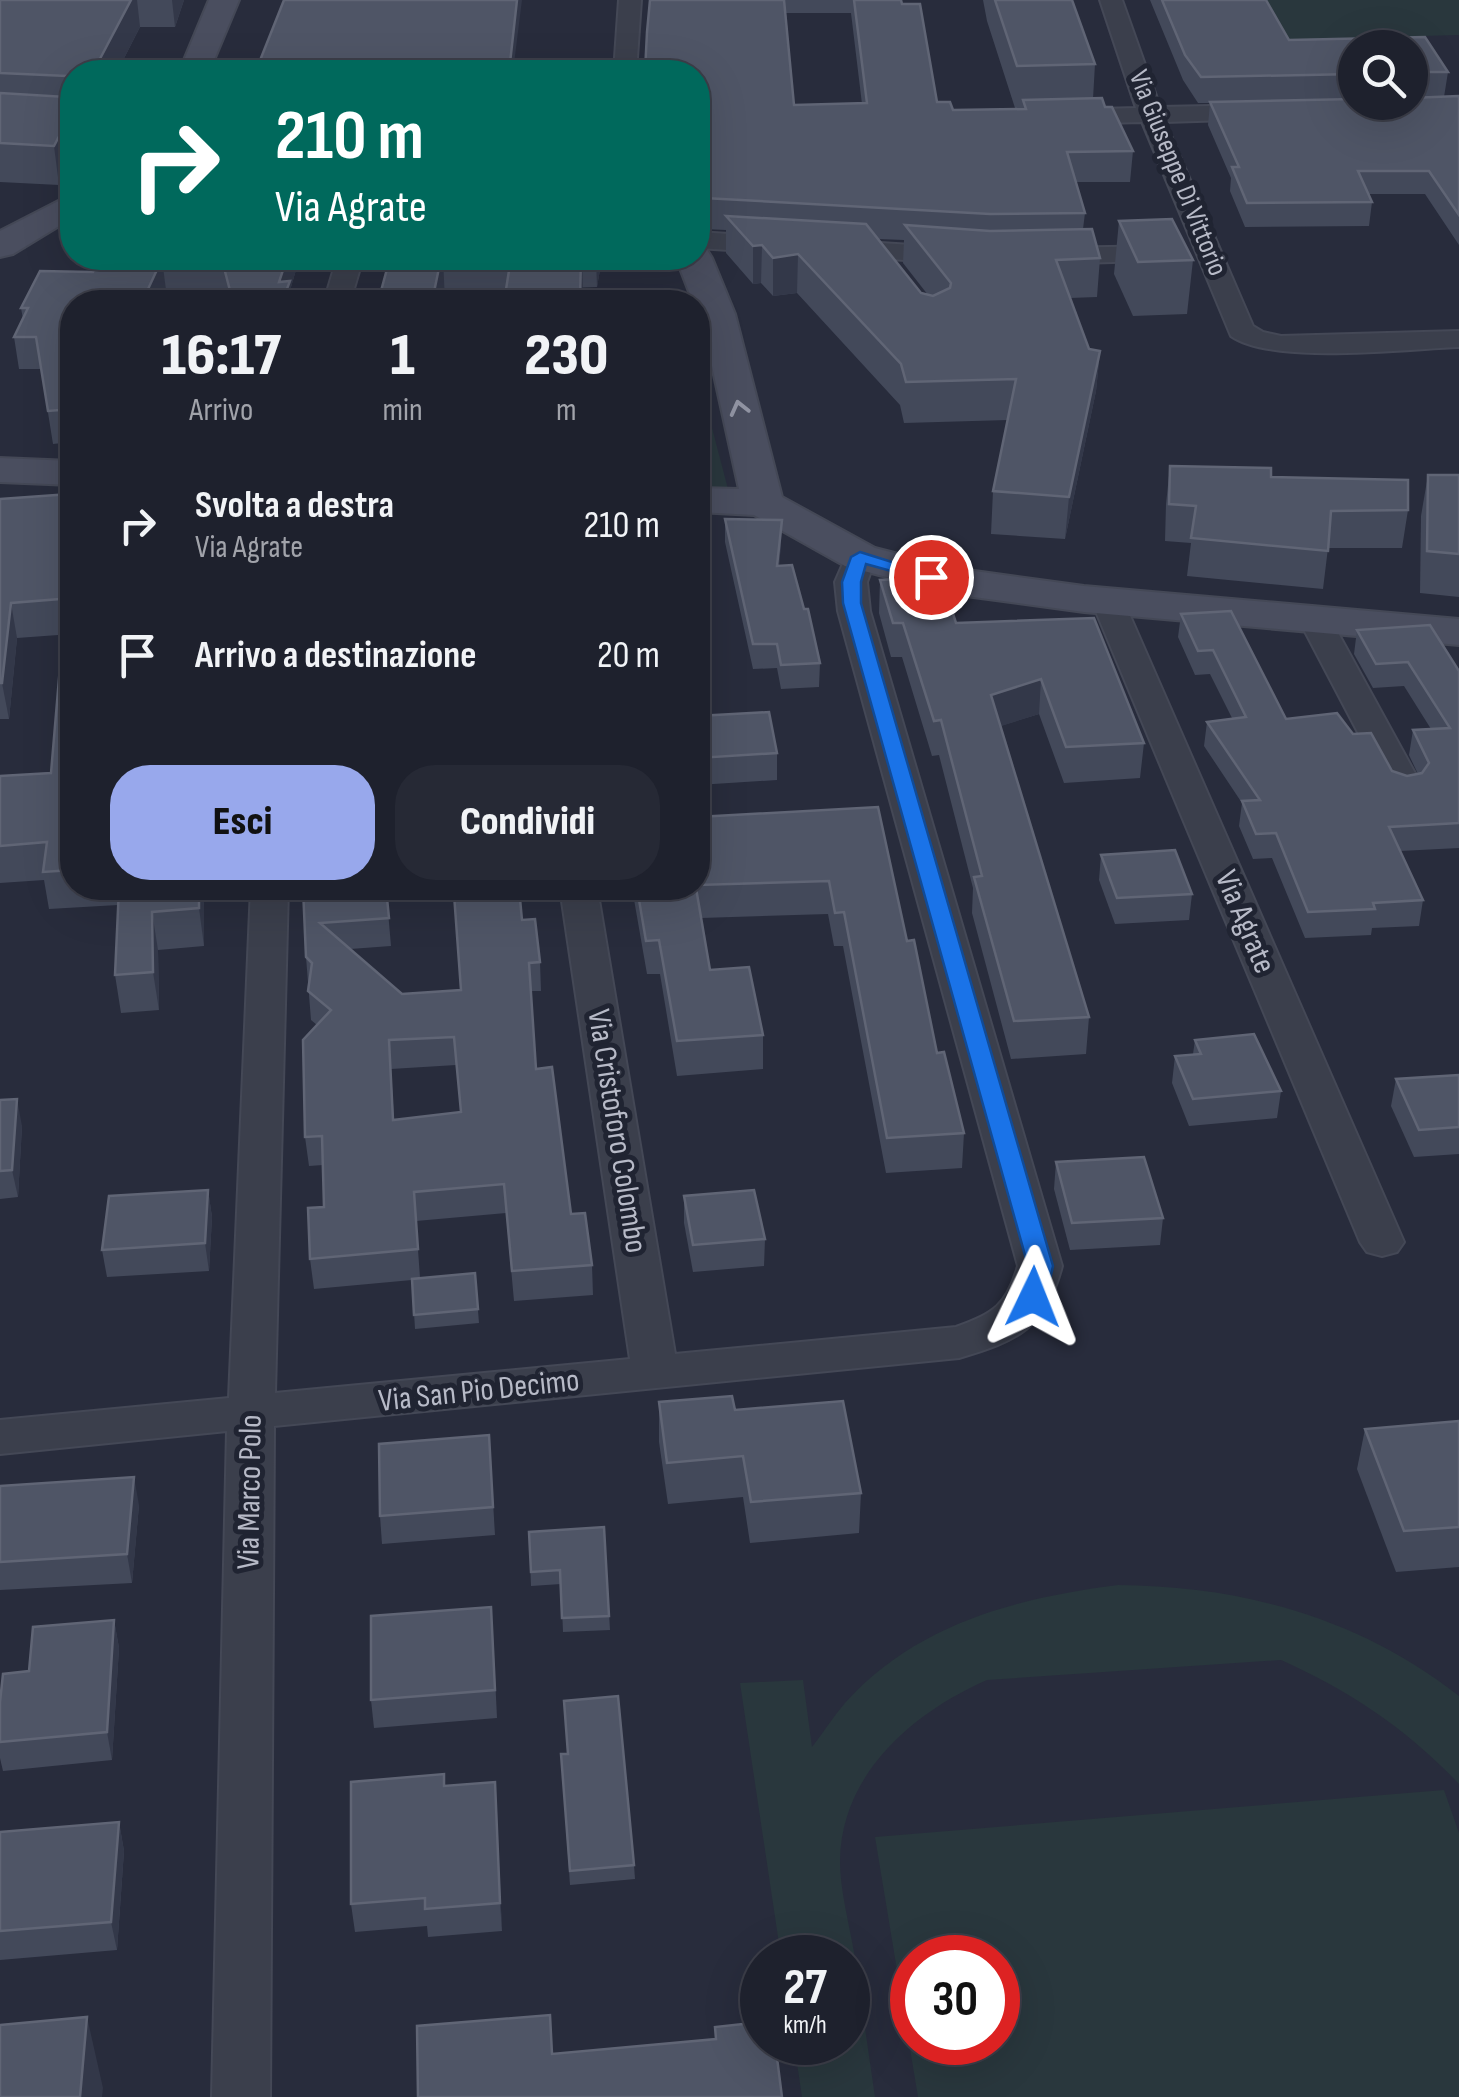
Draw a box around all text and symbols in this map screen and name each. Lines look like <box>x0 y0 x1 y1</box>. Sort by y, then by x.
map controls <box>1338 30 1428 120</box>
button: search <box>1338 30 1428 120</box>
street label: Via Giuseppe Di Vittorio <box>1122 65 1234 281</box>
text: 210 m <box>275 95 424 179</box>
icon: right <box>110 100 240 230</box>
text: Via Agrate <box>275 180 427 235</box>
text: 16:17 <box>162 320 281 392</box>
text: 1 <box>390 320 415 392</box>
text: 230 <box>524 320 608 392</box>
text: Arrivo <box>189 391 253 430</box>
text: min <box>383 391 423 430</box>
text: m <box>556 391 577 430</box>
one-way arrow <box>730 400 751 417</box>
text: Svolta a destra <box>195 483 394 528</box>
icon: right <box>110 498 165 553</box>
text: 210 m <box>584 503 660 548</box>
text: Via Agrate <box>195 528 303 567</box>
pin <box>889 535 974 620</box>
icon: arrive <box>904 550 959 605</box>
icon: arrive <box>110 628 165 683</box>
text: Arrivo a destinazione <box>195 633 476 678</box>
text: 20 m <box>597 633 660 678</box>
button: Esci <box>110 765 375 880</box>
button: Condividi <box>395 765 660 880</box>
street label: Via Agrate <box>1206 865 1284 979</box>
street label: Via Cristoforo Colombo <box>578 1006 656 1256</box>
position arrow <box>981 1245 1085 1349</box>
street label: Via San Pio Decimo <box>377 1361 581 1421</box>
street label: Via Marco Polo <box>229 1414 271 1570</box>
speed limit sign: 30 <box>890 1935 1020 2065</box>
text: 27 <box>783 1958 827 2018</box>
text: km/h <box>783 2010 827 2041</box>

